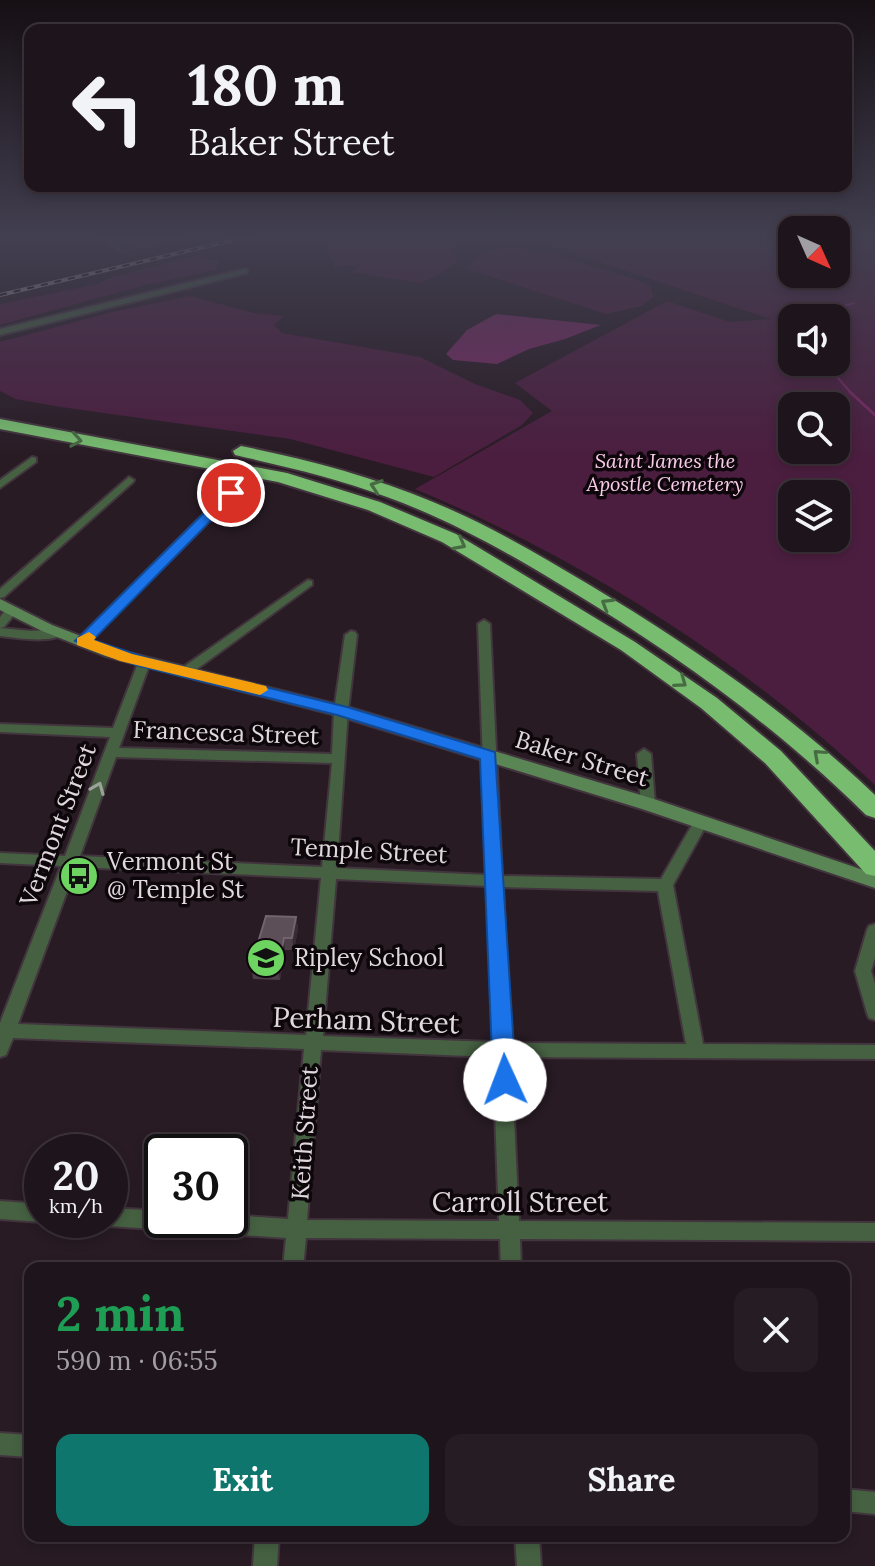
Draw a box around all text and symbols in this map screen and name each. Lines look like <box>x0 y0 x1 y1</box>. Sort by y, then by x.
text: 180 m <box>188 49 345 120</box>
icon: left <box>56 56 160 160</box>
text: Baker Street <box>188 119 395 165</box>
north arrow <box>778 216 850 288</box>
map controls <box>778 216 850 552</box>
button: sound <box>778 304 850 376</box>
button: search <box>778 392 850 464</box>
one-way arrow <box>70 430 83 447</box>
park label: Saint James the Apostle Cemetery <box>585 448 744 496</box>
pin <box>197 459 265 527</box>
icon: arrive <box>209 471 253 515</box>
one-way arrow <box>370 480 384 496</box>
button: layers <box>778 480 850 552</box>
one-way arrow <box>452 535 467 550</box>
one-way arrow <box>601 599 616 614</box>
one-way arrow <box>672 672 686 687</box>
street label: Francesca Street <box>132 714 320 751</box>
street label: Baker Street <box>512 724 653 794</box>
street label: Vermont Street <box>12 738 103 911</box>
one-way arrow <box>813 751 828 765</box>
one-way arrow <box>88 782 105 796</box>
street label: Temple Street <box>290 831 449 870</box>
place label: Vermont St @ Temple St <box>106 846 245 905</box>
bus stop icon: Vermont St @ Temple St <box>58 855 100 897</box>
school or university icon: Ripley School <box>245 937 287 979</box>
place label: Ripley School <box>294 942 444 973</box>
street label: Perham Street <box>272 999 460 1041</box>
position arrow <box>463 1038 547 1122</box>
street label: Keith Street <box>284 1064 325 1201</box>
speed limit sign: 30 <box>144 1134 248 1238</box>
text: 20 <box>53 1150 99 1201</box>
street label: Carroll Street <box>432 1184 608 1220</box>
text: km/h <box>49 1193 103 1218</box>
text: 2 min <box>56 1283 185 1344</box>
button: close <box>734 1288 818 1372</box>
text: 590 m · 06:55 <box>56 1344 218 1377</box>
button: Exit <box>56 1434 429 1526</box>
button: Share <box>445 1434 818 1526</box>

